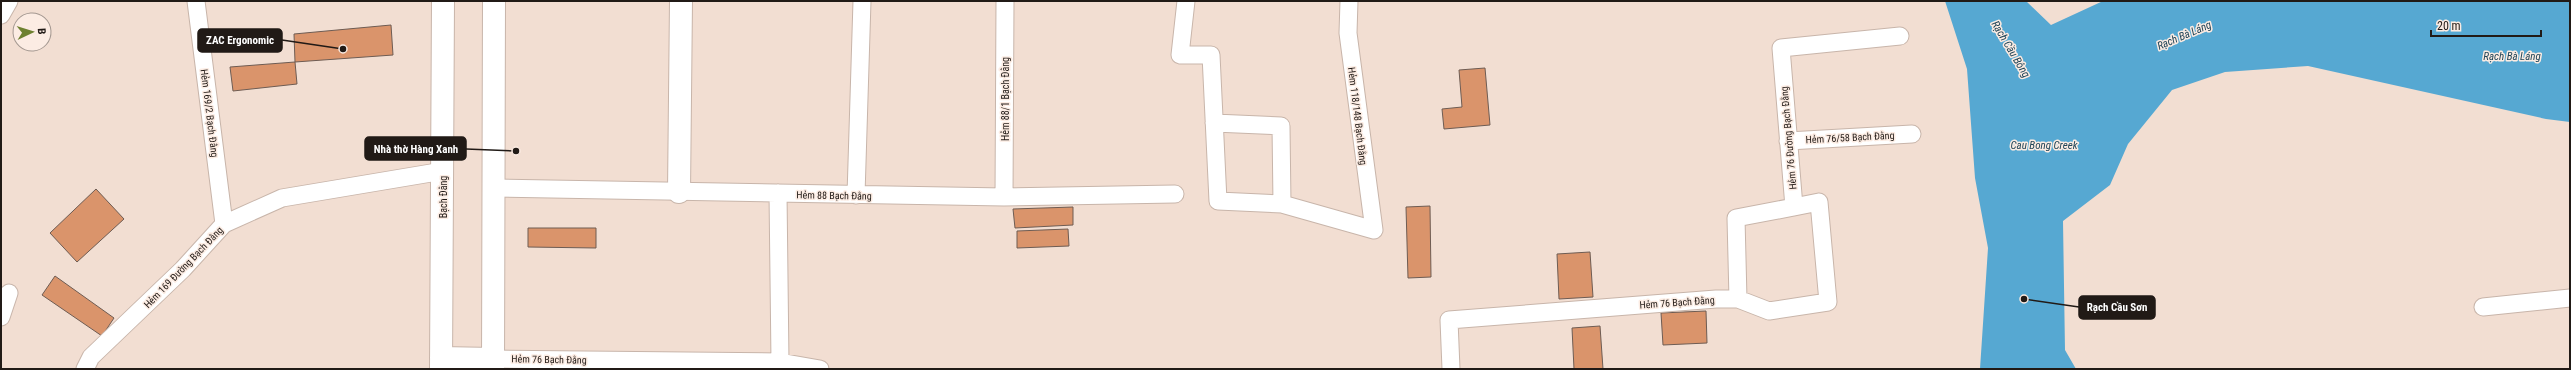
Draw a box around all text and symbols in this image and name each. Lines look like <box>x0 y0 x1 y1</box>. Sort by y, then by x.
north arrow <box>12 12 52 52</box>
scale bar <box>2431 12 2541 38</box>
water label: Rạch Bà Láng <box>2155 18 2214 53</box>
water label: Rạch Cầu Bông <box>1989 19 2033 81</box>
text: 20 m <box>2437 19 2461 33</box>
text: B <box>35 28 48 35</box>
callout: ZAC Ergonomic <box>198 29 282 52</box>
text: ZAC Ergonomic <box>206 34 274 47</box>
water label: Rạch Bà Láng <box>2483 50 2541 63</box>
street label: Hẻm 88/1 Bạch Đằng <box>1000 57 1012 141</box>
street label: Hẻm 118/148 Bạch Đằng <box>1345 66 1369 166</box>
street label: Hẻm 169/2 Bạch Đằng <box>198 68 220 158</box>
street label: Hẻm 76 Đường Bạch Đằng <box>1778 86 1799 190</box>
street label: Hẻm 76/58 Bạch Đằng <box>1805 130 1895 146</box>
callout: Nhà thờ Hàng Xanh <box>365 137 466 160</box>
water label: Cau Bong Creek <box>2011 139 2078 152</box>
text: Nhà thờ Hàng Xanh <box>374 143 458 156</box>
street label: Bạch Đằng <box>438 176 450 218</box>
street label: Hẻm 88 Bạch Đằng <box>796 189 872 203</box>
street label: Hẻm 169 Đường Bạch Đằng <box>142 224 226 311</box>
street label: Hẻm 76 Bạch Đằng <box>1639 294 1715 312</box>
callout: Rạch Cầu Sơn <box>2079 296 2155 319</box>
text: Rạch Cầu Sơn <box>2087 301 2147 314</box>
street label: Hẻm 76 Bạch Đằng <box>511 353 587 367</box>

